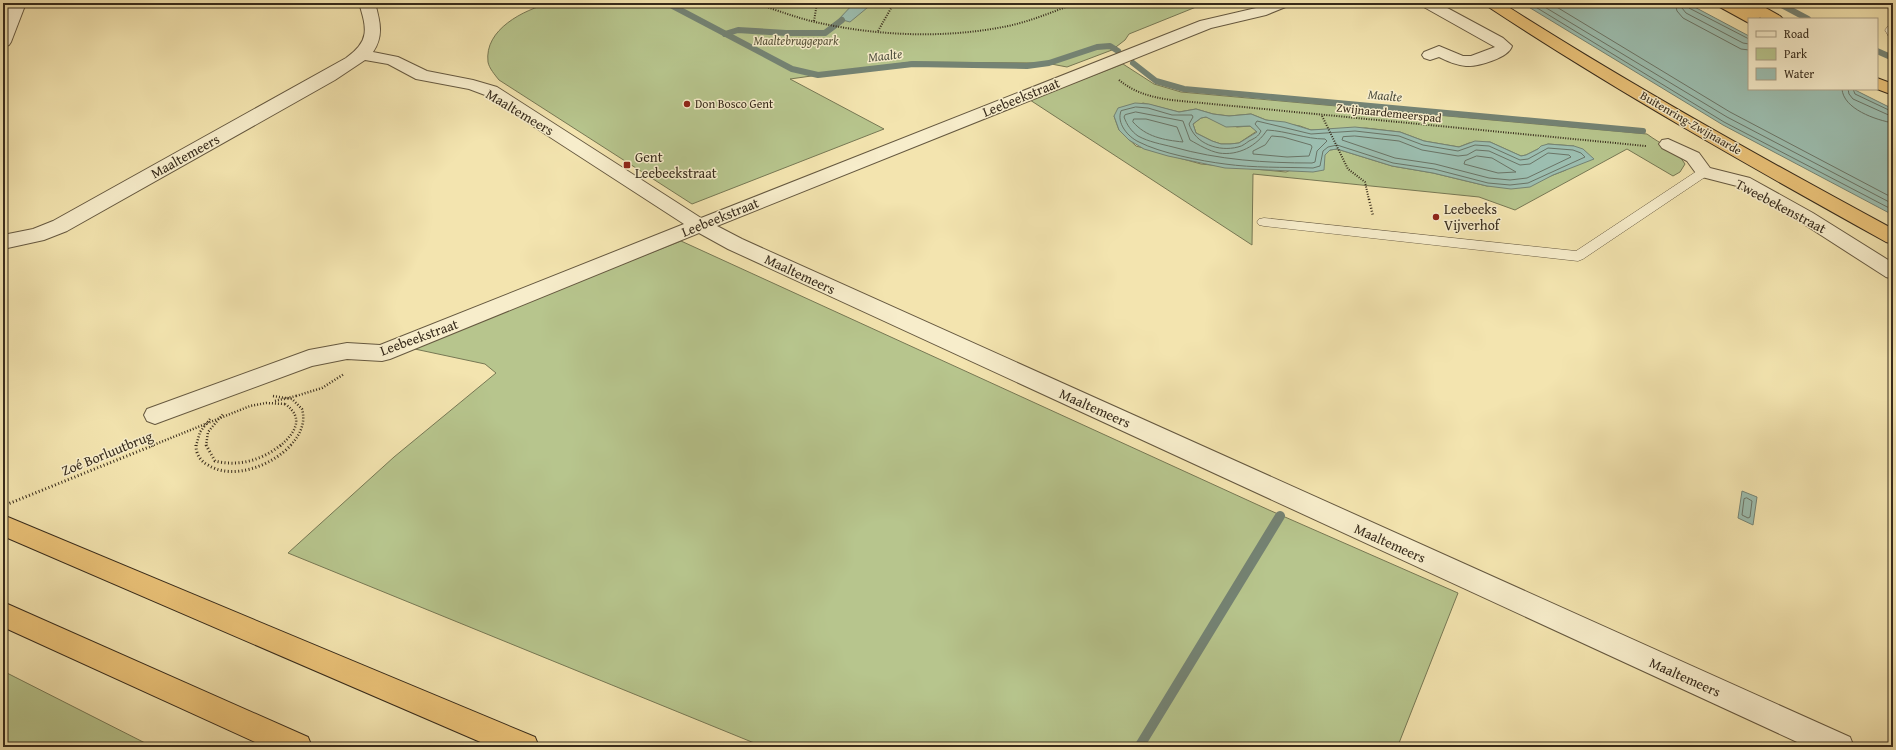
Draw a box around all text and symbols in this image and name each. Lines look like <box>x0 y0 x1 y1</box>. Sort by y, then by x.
legend <box>1748 18 1878 90</box>
text: Road <box>1784 25 1810 42</box>
park label: Maaltebruggepark <box>754 32 839 49</box>
water label: Maalte <box>867 44 903 67</box>
text: Park <box>1784 45 1808 62</box>
text: Water <box>1784 65 1814 82</box>
street label: Leebeekstraat <box>979 72 1063 122</box>
street label: Maaltemeers <box>482 84 558 140</box>
water label: Maalte <box>1367 85 1403 106</box>
street label: Buitenring-Zwijnaarde <box>1637 86 1746 159</box>
place label: Don Bosco Gent <box>695 95 774 112</box>
marker: Don Bosco Gent <box>682 99 692 109</box>
street label: Zwijnaardemeerspad <box>1336 99 1443 127</box>
street label: Maaltemeers <box>147 129 223 183</box>
place label: Gent Leebeekstraat <box>635 147 717 183</box>
marker: Gent Leebeekstraat <box>622 160 632 170</box>
street label: Tweebekenstraat <box>1732 174 1830 238</box>
street label: Leebeekstraat <box>678 192 762 242</box>
place label: Leebeeks Vijverhof <box>1444 199 1501 235</box>
marker: Leebeeks Vijverhof <box>1431 212 1441 222</box>
street label: Maaltemeers <box>761 249 839 299</box>
street label: Leebeekstraat <box>377 314 461 360</box>
street label: Maaltemeers <box>1056 383 1134 433</box>
street label: Zoé Borluutbrug <box>58 426 156 480</box>
street label: Maaltemeers <box>1351 518 1429 568</box>
street label: Maaltemeers <box>1646 652 1724 702</box>

